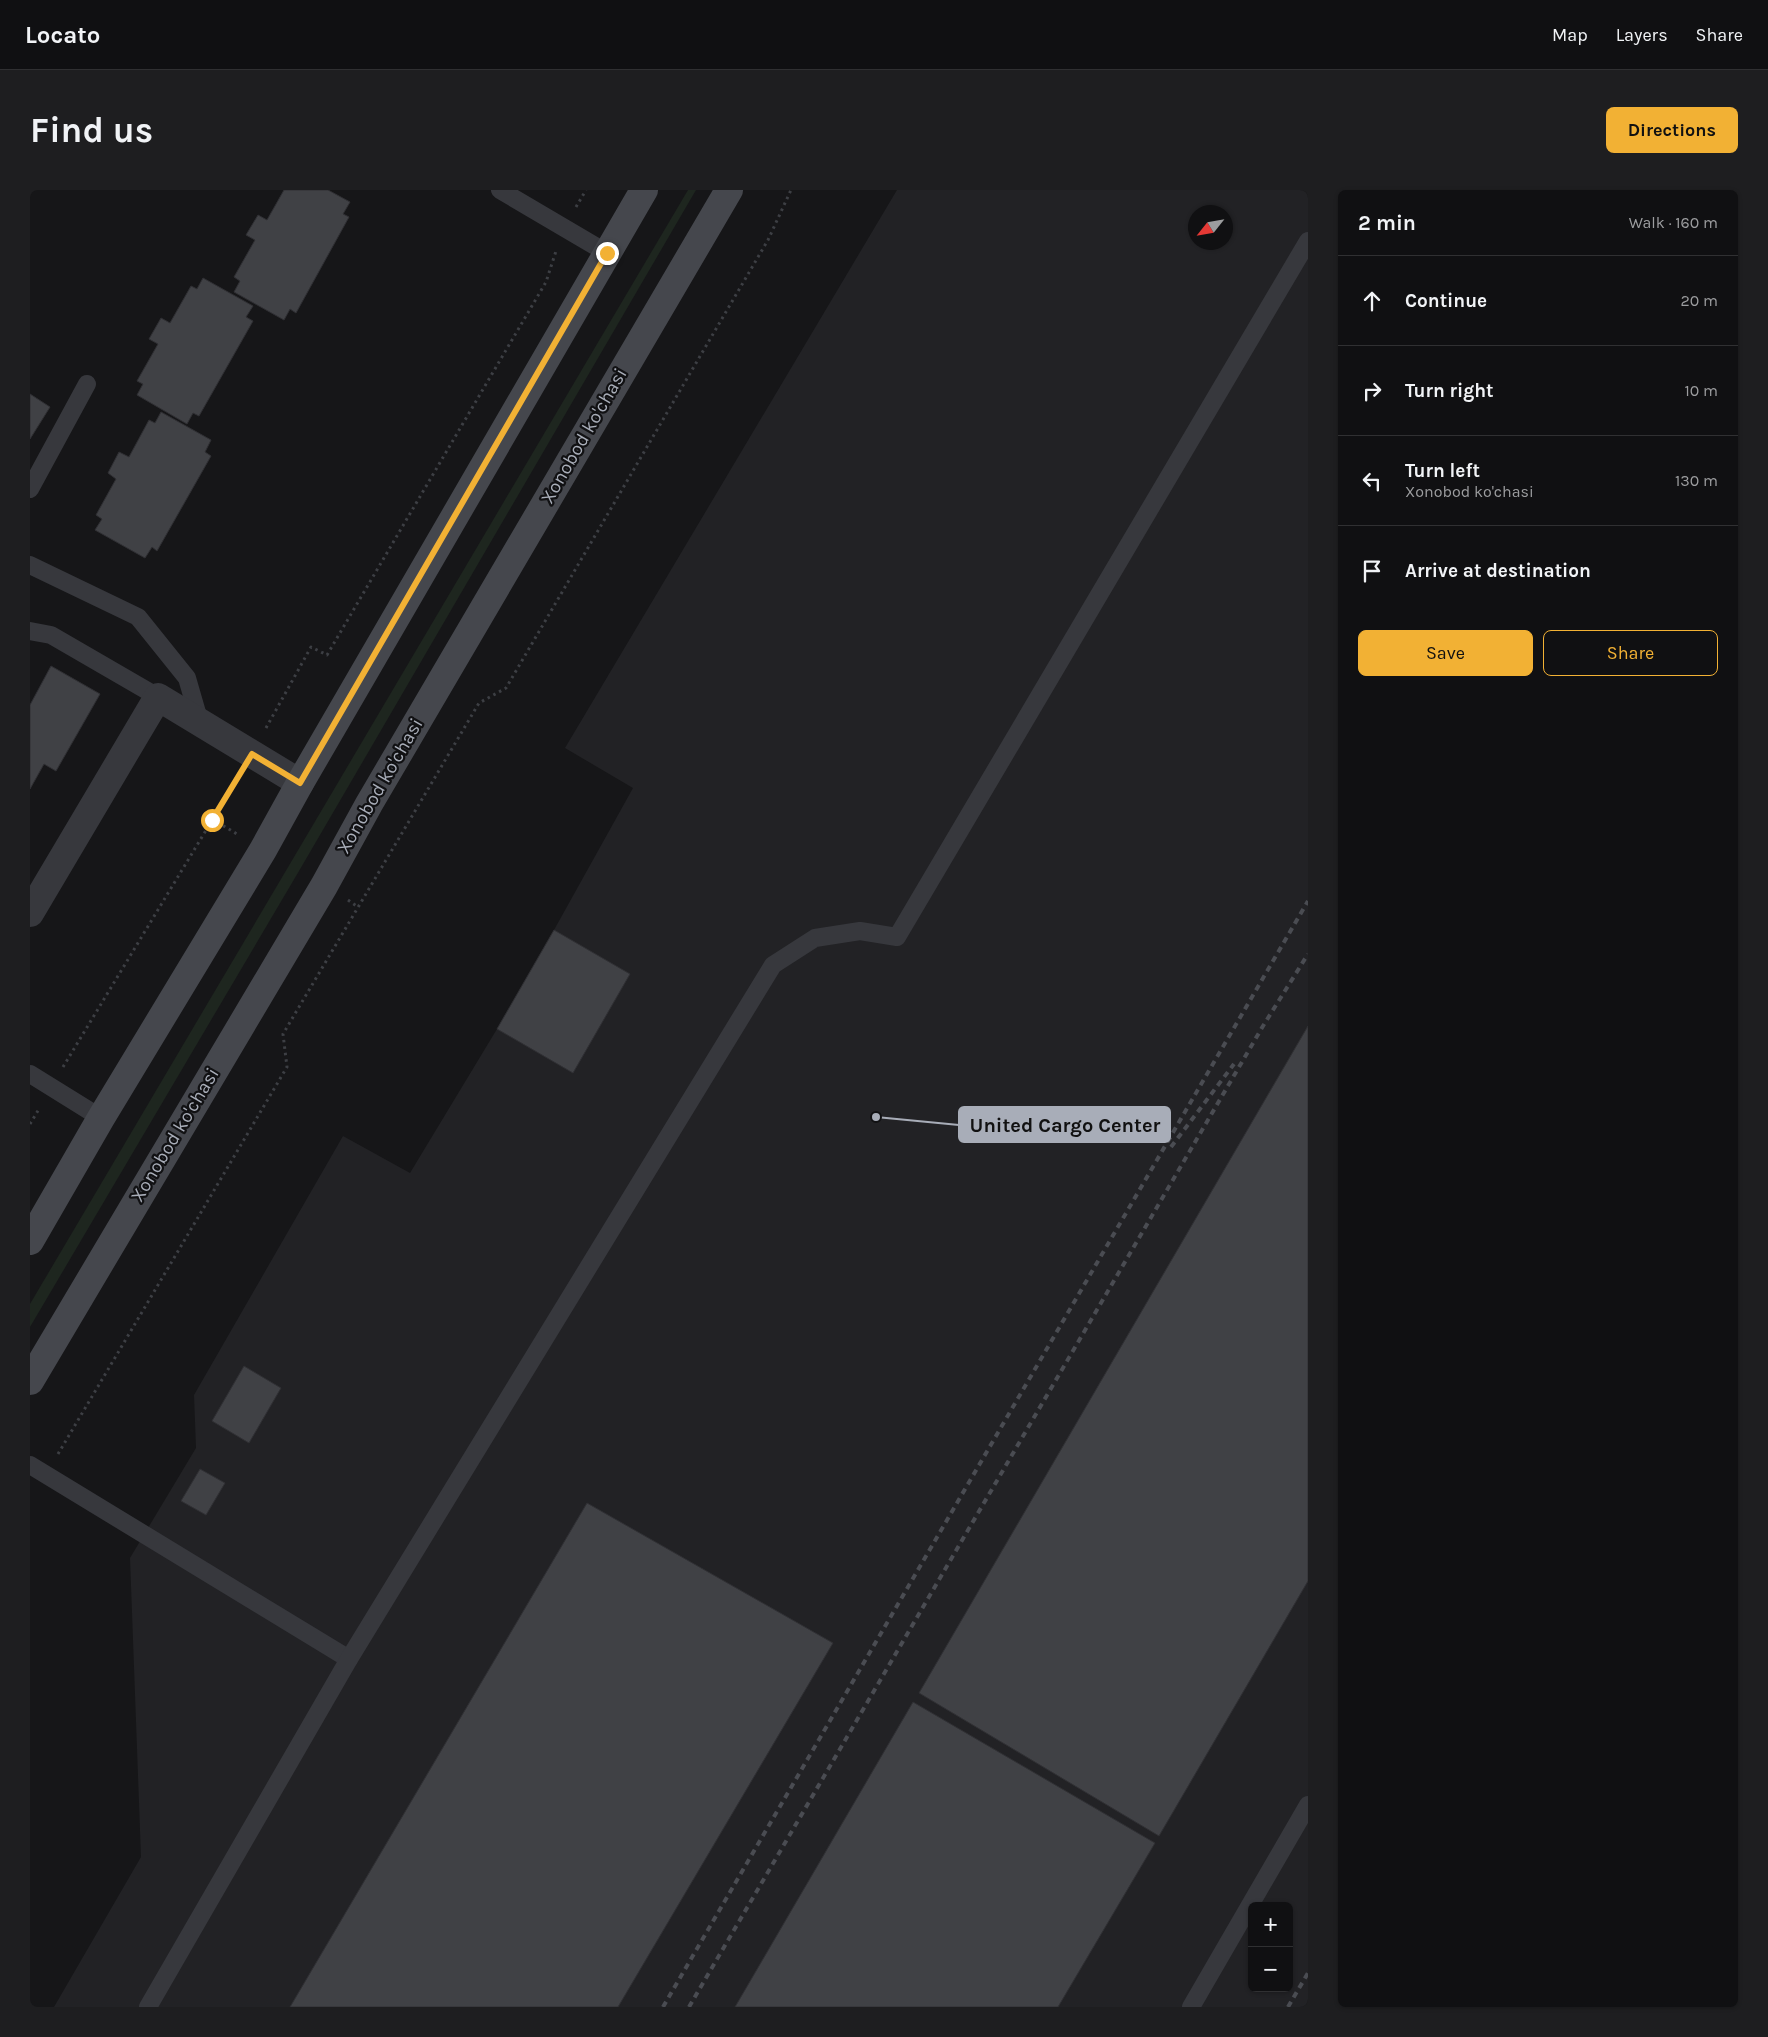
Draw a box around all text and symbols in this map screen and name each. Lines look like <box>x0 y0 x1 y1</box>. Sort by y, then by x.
text: Locato <box>25 21 100 49</box>
text: Map <box>1552 24 1588 46</box>
text: Layers <box>1616 24 1668 46</box>
text: Share <box>1696 24 1743 46</box>
button: Directions <box>1606 107 1738 153</box>
text: Find us <box>30 110 153 151</box>
north arrow <box>1188 205 1233 250</box>
text: 2 min <box>1358 211 1416 235</box>
text: Walk · 160 m <box>1629 213 1718 232</box>
route end <box>596 242 619 265</box>
icon: ahead <box>1358 287 1386 315</box>
text: Continue <box>1405 290 1487 312</box>
text: 20 m <box>1680 291 1718 310</box>
street label: Xonobod ko'chasi <box>536 364 632 508</box>
icon: right <box>1358 377 1386 405</box>
text: Turn right <box>1405 380 1494 402</box>
text: 10 m <box>1684 381 1718 400</box>
text: Turn left <box>1405 460 1480 482</box>
icon: left <box>1358 467 1386 495</box>
text: 130 m <box>1675 471 1718 490</box>
text: Xonobod ko'chasi <box>1405 482 1534 501</box>
icon: arrive <box>1358 557 1386 585</box>
text: Arrive at destination <box>1405 560 1591 582</box>
button: Save <box>1358 630 1533 676</box>
button: Share <box>1543 630 1718 676</box>
street label: Xonobod ko'chasi <box>332 714 428 858</box>
route start <box>201 809 224 832</box>
street label: Xonobod ko'chasi <box>126 1064 224 1206</box>
callout: United Cargo Center <box>959 1107 1170 1142</box>
text: United Cargo Center <box>970 1114 1161 1137</box>
map controls <box>1248 1902 1293 1992</box>
button: + <box>1248 1902 1293 1947</box>
button: − <box>1248 1947 1293 1992</box>

